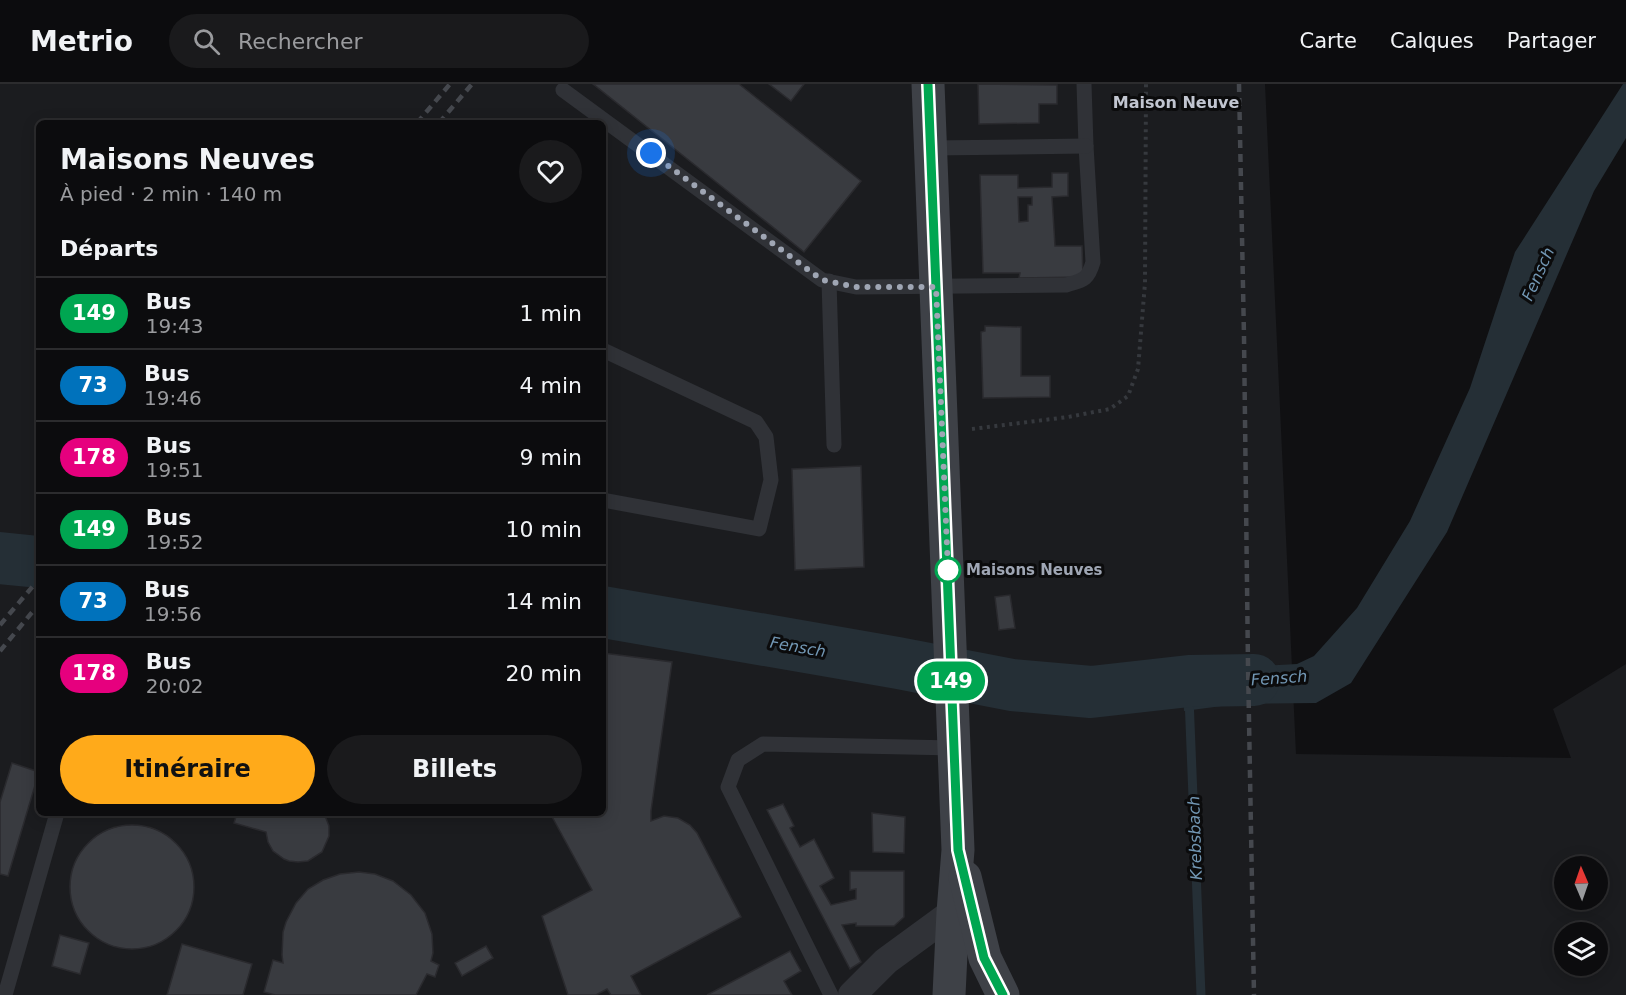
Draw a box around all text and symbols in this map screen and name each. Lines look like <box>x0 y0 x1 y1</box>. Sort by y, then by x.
search box <box>169 14 589 68</box>
text: Metrio <box>30 25 133 58</box>
icon: search <box>190 25 223 58</box>
text: Rechercher <box>238 29 362 54</box>
text: Carte <box>1300 29 1357 53</box>
text: Calques <box>1390 29 1474 53</box>
text: Partager <box>1507 29 1596 53</box>
district label: Maison Neuve <box>1113 93 1239 112</box>
your location <box>636 138 666 168</box>
button: heart <box>519 140 582 203</box>
text: Maisons Neuves <box>60 143 315 176</box>
text: À pied · 2 min · 140 m <box>60 182 282 206</box>
text: Départs <box>60 236 158 261</box>
water label: Fensch <box>1518 244 1558 304</box>
text: Bus <box>146 289 191 314</box>
text: 149 <box>72 301 116 325</box>
text: 1 min <box>520 301 582 326</box>
text: 19:43 <box>146 314 203 338</box>
text: Bus <box>144 361 190 386</box>
text: 73 <box>78 373 108 397</box>
text: 4 min <box>520 373 582 398</box>
text: 19:46 <box>144 386 202 410</box>
text: Bus <box>146 433 191 458</box>
text: 178 <box>72 445 116 469</box>
text: 9 min <box>520 445 582 470</box>
text: 19:51 <box>146 458 203 482</box>
text: Bus <box>146 505 191 530</box>
text: 149 <box>72 517 116 541</box>
text: 10 min <box>506 517 582 542</box>
text: 19:52 <box>146 530 203 554</box>
marker: Maisons Neuves <box>935 557 961 583</box>
place label: Maisons Neuves <box>966 561 1103 579</box>
text: Bus <box>144 577 190 602</box>
text: 73 <box>78 589 108 613</box>
text: 14 min <box>506 589 582 614</box>
text: 19:56 <box>144 602 202 626</box>
water label: Fensch <box>769 633 827 661</box>
text: Bus <box>146 649 191 674</box>
text: 178 <box>72 661 116 685</box>
text: 20 min <box>506 661 582 686</box>
line badge: 149 <box>916 662 986 700</box>
water label: Fensch <box>1250 667 1308 689</box>
text: 149 <box>929 669 973 693</box>
text: 20:02 <box>146 674 203 698</box>
button: Itinéraire <box>60 735 315 804</box>
button: Billets <box>327 735 582 804</box>
water label: Krebsbach <box>1184 796 1206 880</box>
north arrow <box>1554 856 1608 910</box>
map controls <box>1554 856 1608 976</box>
button: layers <box>1554 922 1608 976</box>

